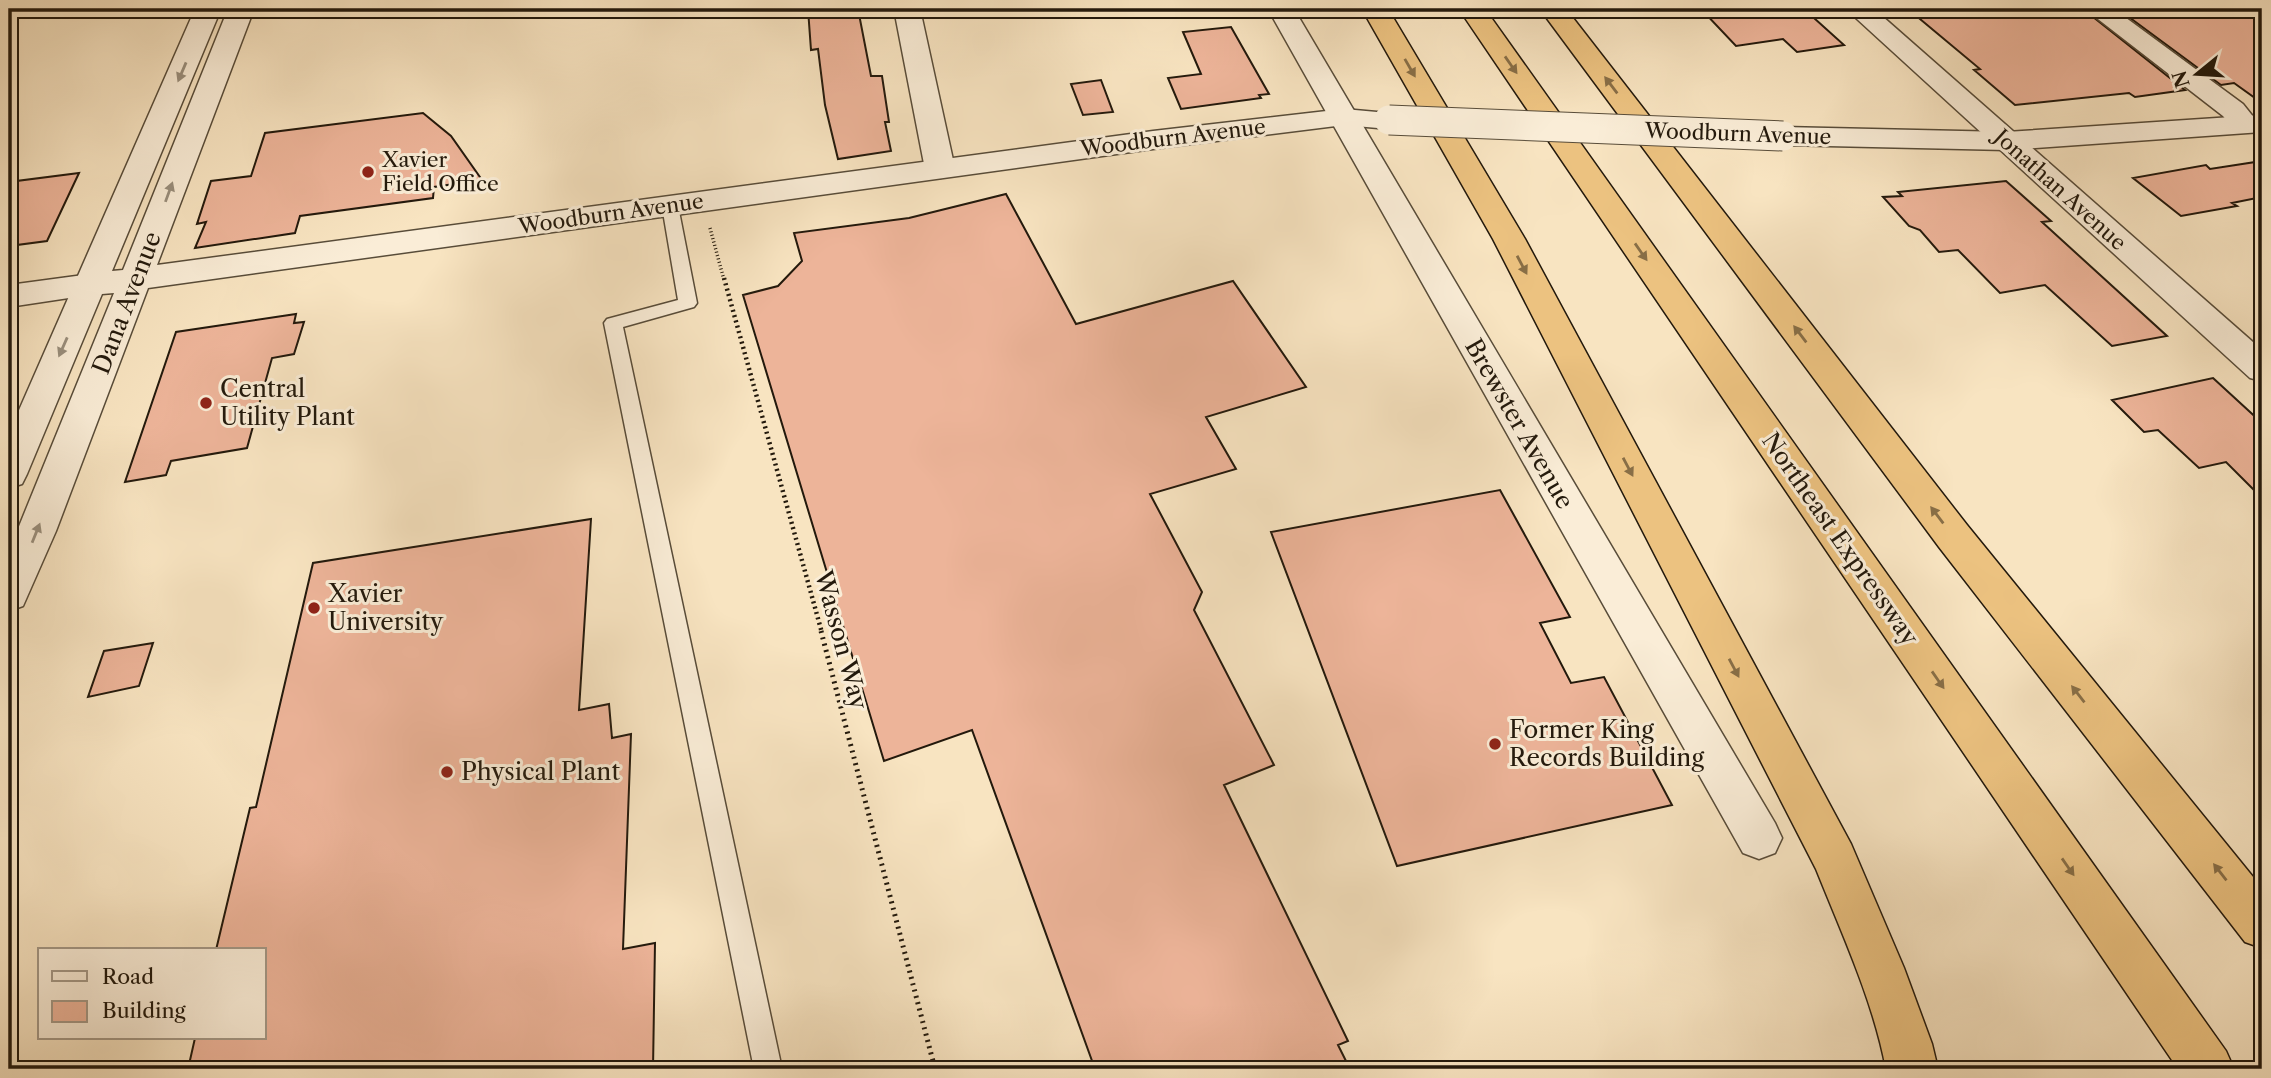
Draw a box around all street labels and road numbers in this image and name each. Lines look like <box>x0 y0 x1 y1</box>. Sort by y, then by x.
street label: Woodburn Avenue <box>1078 114 1267 161</box>
street label: Woodburn Avenue <box>1643 118 1832 149</box>
street label: Jonathan Avenue <box>1987 122 2131 255</box>
street label: Woodburn Avenue <box>516 188 705 239</box>
street label: Dana Avenue <box>86 227 167 378</box>
street label: Brewster Avenue <box>1459 334 1580 514</box>
street label: Northeast Expressway <box>1756 427 1925 651</box>
street label: Wasson Way <box>809 566 874 713</box>

